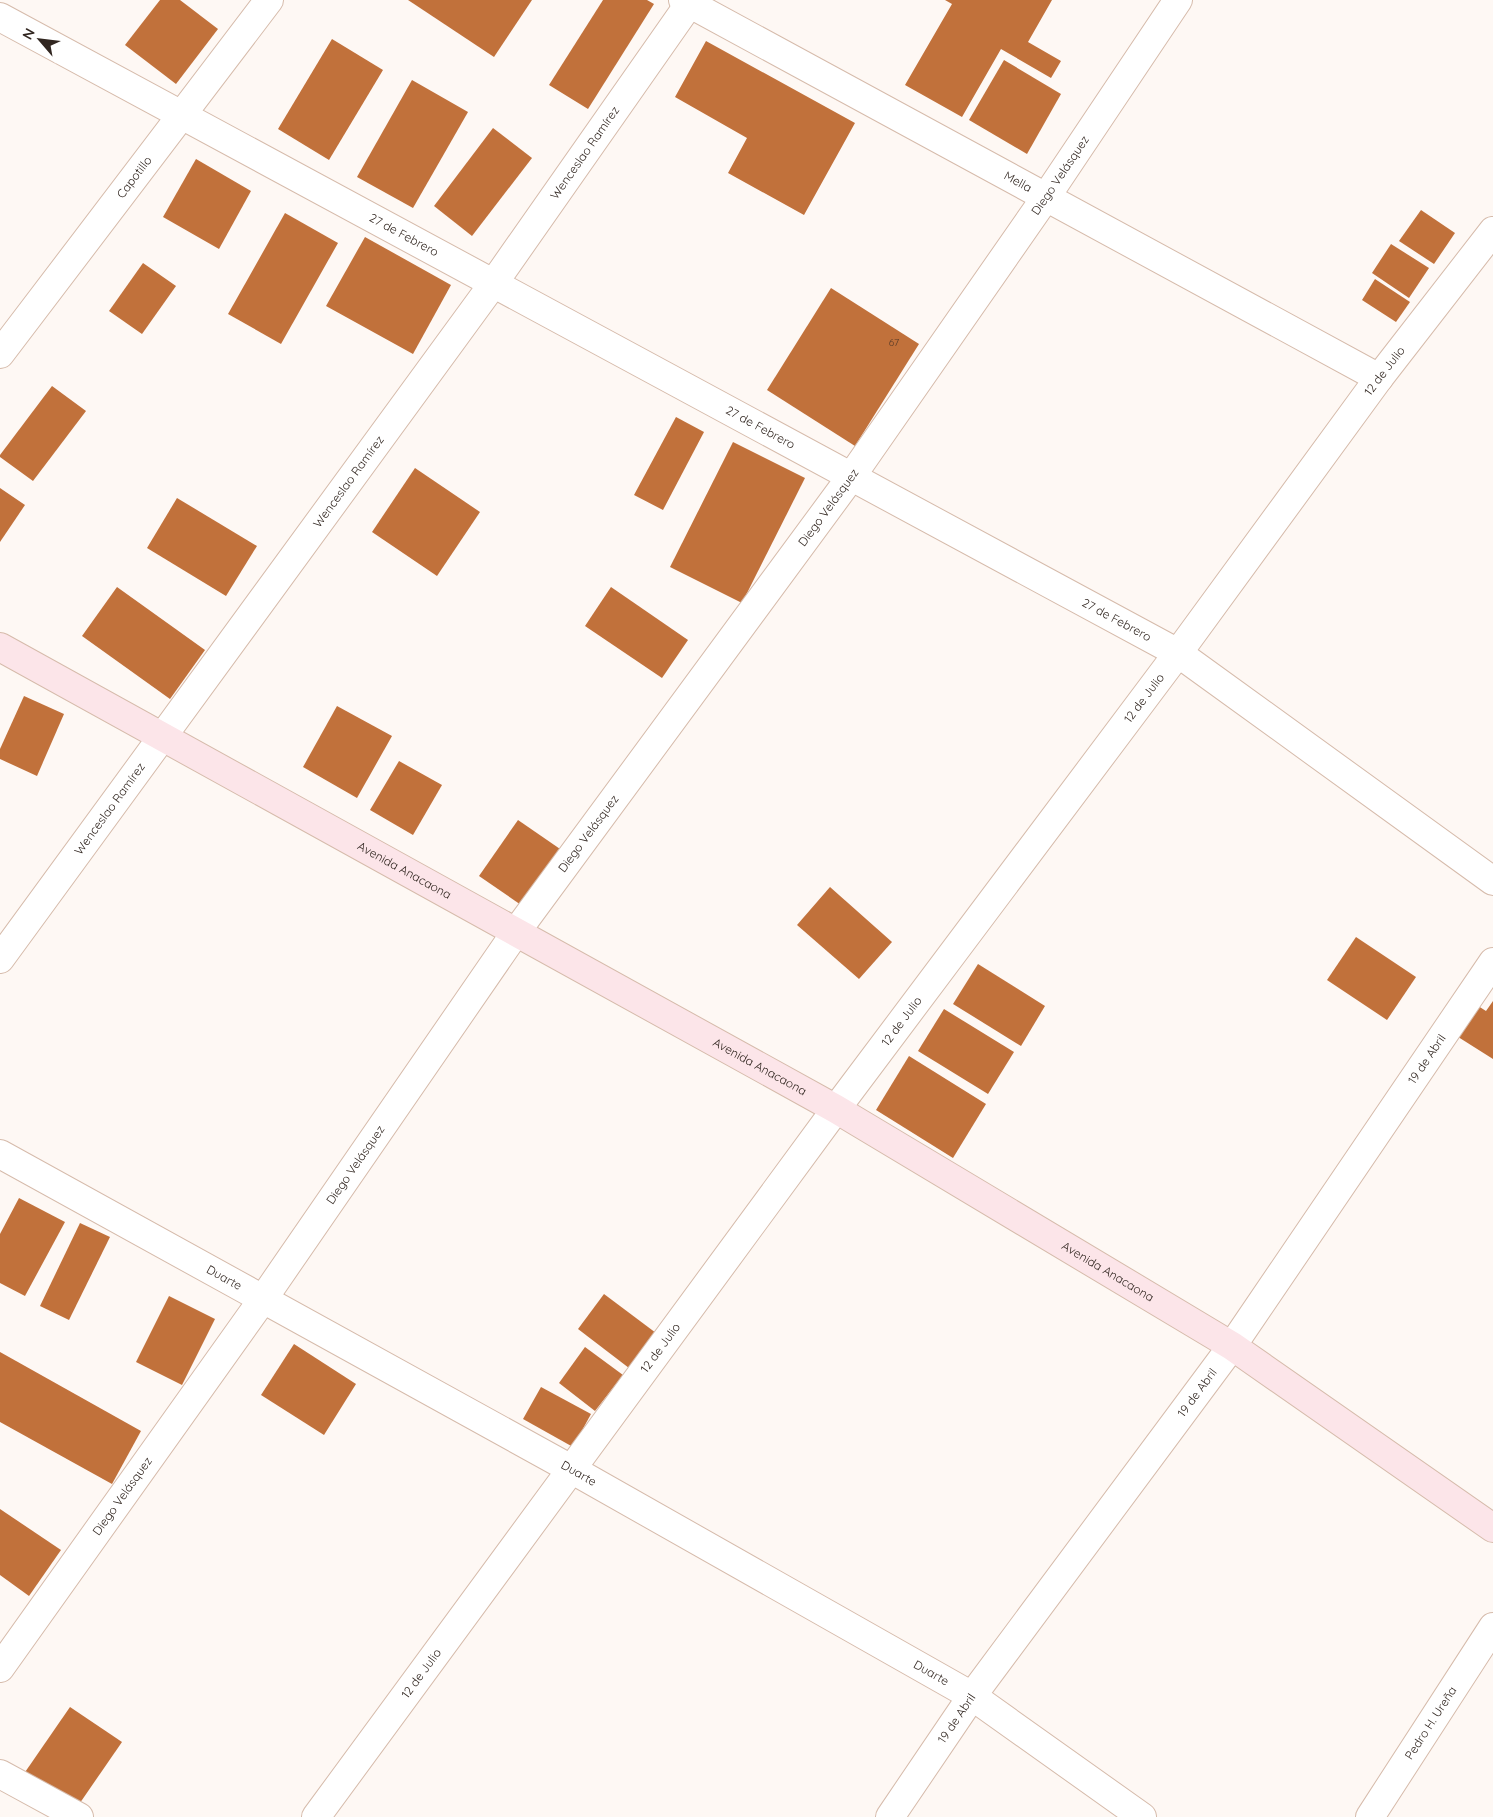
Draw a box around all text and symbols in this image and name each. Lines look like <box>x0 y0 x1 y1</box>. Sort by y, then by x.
north arrow <box>15 15 65 65</box>
text: N <box>18 25 39 43</box>
street label: Wenceslao Ramírez <box>547 103 622 202</box>
street label: Diego Velásquez <box>1028 132 1092 218</box>
street label: Capotillo <box>113 153 155 201</box>
street label: Mella <box>1001 168 1035 195</box>
street label: 27 de Febrero <box>367 210 441 259</box>
house number: 67 <box>889 336 899 349</box>
street label: 12 de Julio <box>1361 343 1408 398</box>
street label: 27 de Febrero <box>723 402 798 452</box>
street label: Wenceslao Ramírez <box>310 432 387 530</box>
street label: Diego Velásquez <box>795 465 862 549</box>
street label: 27 de Febrero <box>1080 595 1154 644</box>
street label: 12 de Julio <box>1120 670 1167 726</box>
street label: Wenceslao Ramírez <box>71 759 148 857</box>
street label: Diego Velásquez <box>555 791 622 875</box>
street label: Avenida Anacaona <box>355 838 454 902</box>
street label: 12 de Julio <box>878 993 925 1049</box>
street label: 19 de Abril <box>1404 1031 1449 1087</box>
street label: Avenida Anacaona <box>710 1034 809 1098</box>
street label: Diego Velásquez <box>323 1122 388 1207</box>
street label: Avenida Anacaona <box>1059 1238 1157 1305</box>
street label: Duarte <box>204 1261 245 1293</box>
street label: 12 de Julio <box>637 1320 683 1375</box>
street label: 19 de Abril <box>1174 1365 1220 1420</box>
street label: Diego Velásquez <box>89 1454 155 1538</box>
street label: Duarte <box>559 1457 599 1489</box>
street label: 12 de Julio <box>398 1645 444 1701</box>
street label: Duarte <box>911 1657 952 1688</box>
street label: Pedro H. Ureña <box>1401 1683 1460 1762</box>
street label: 19 de Abril <box>934 1690 978 1746</box>

